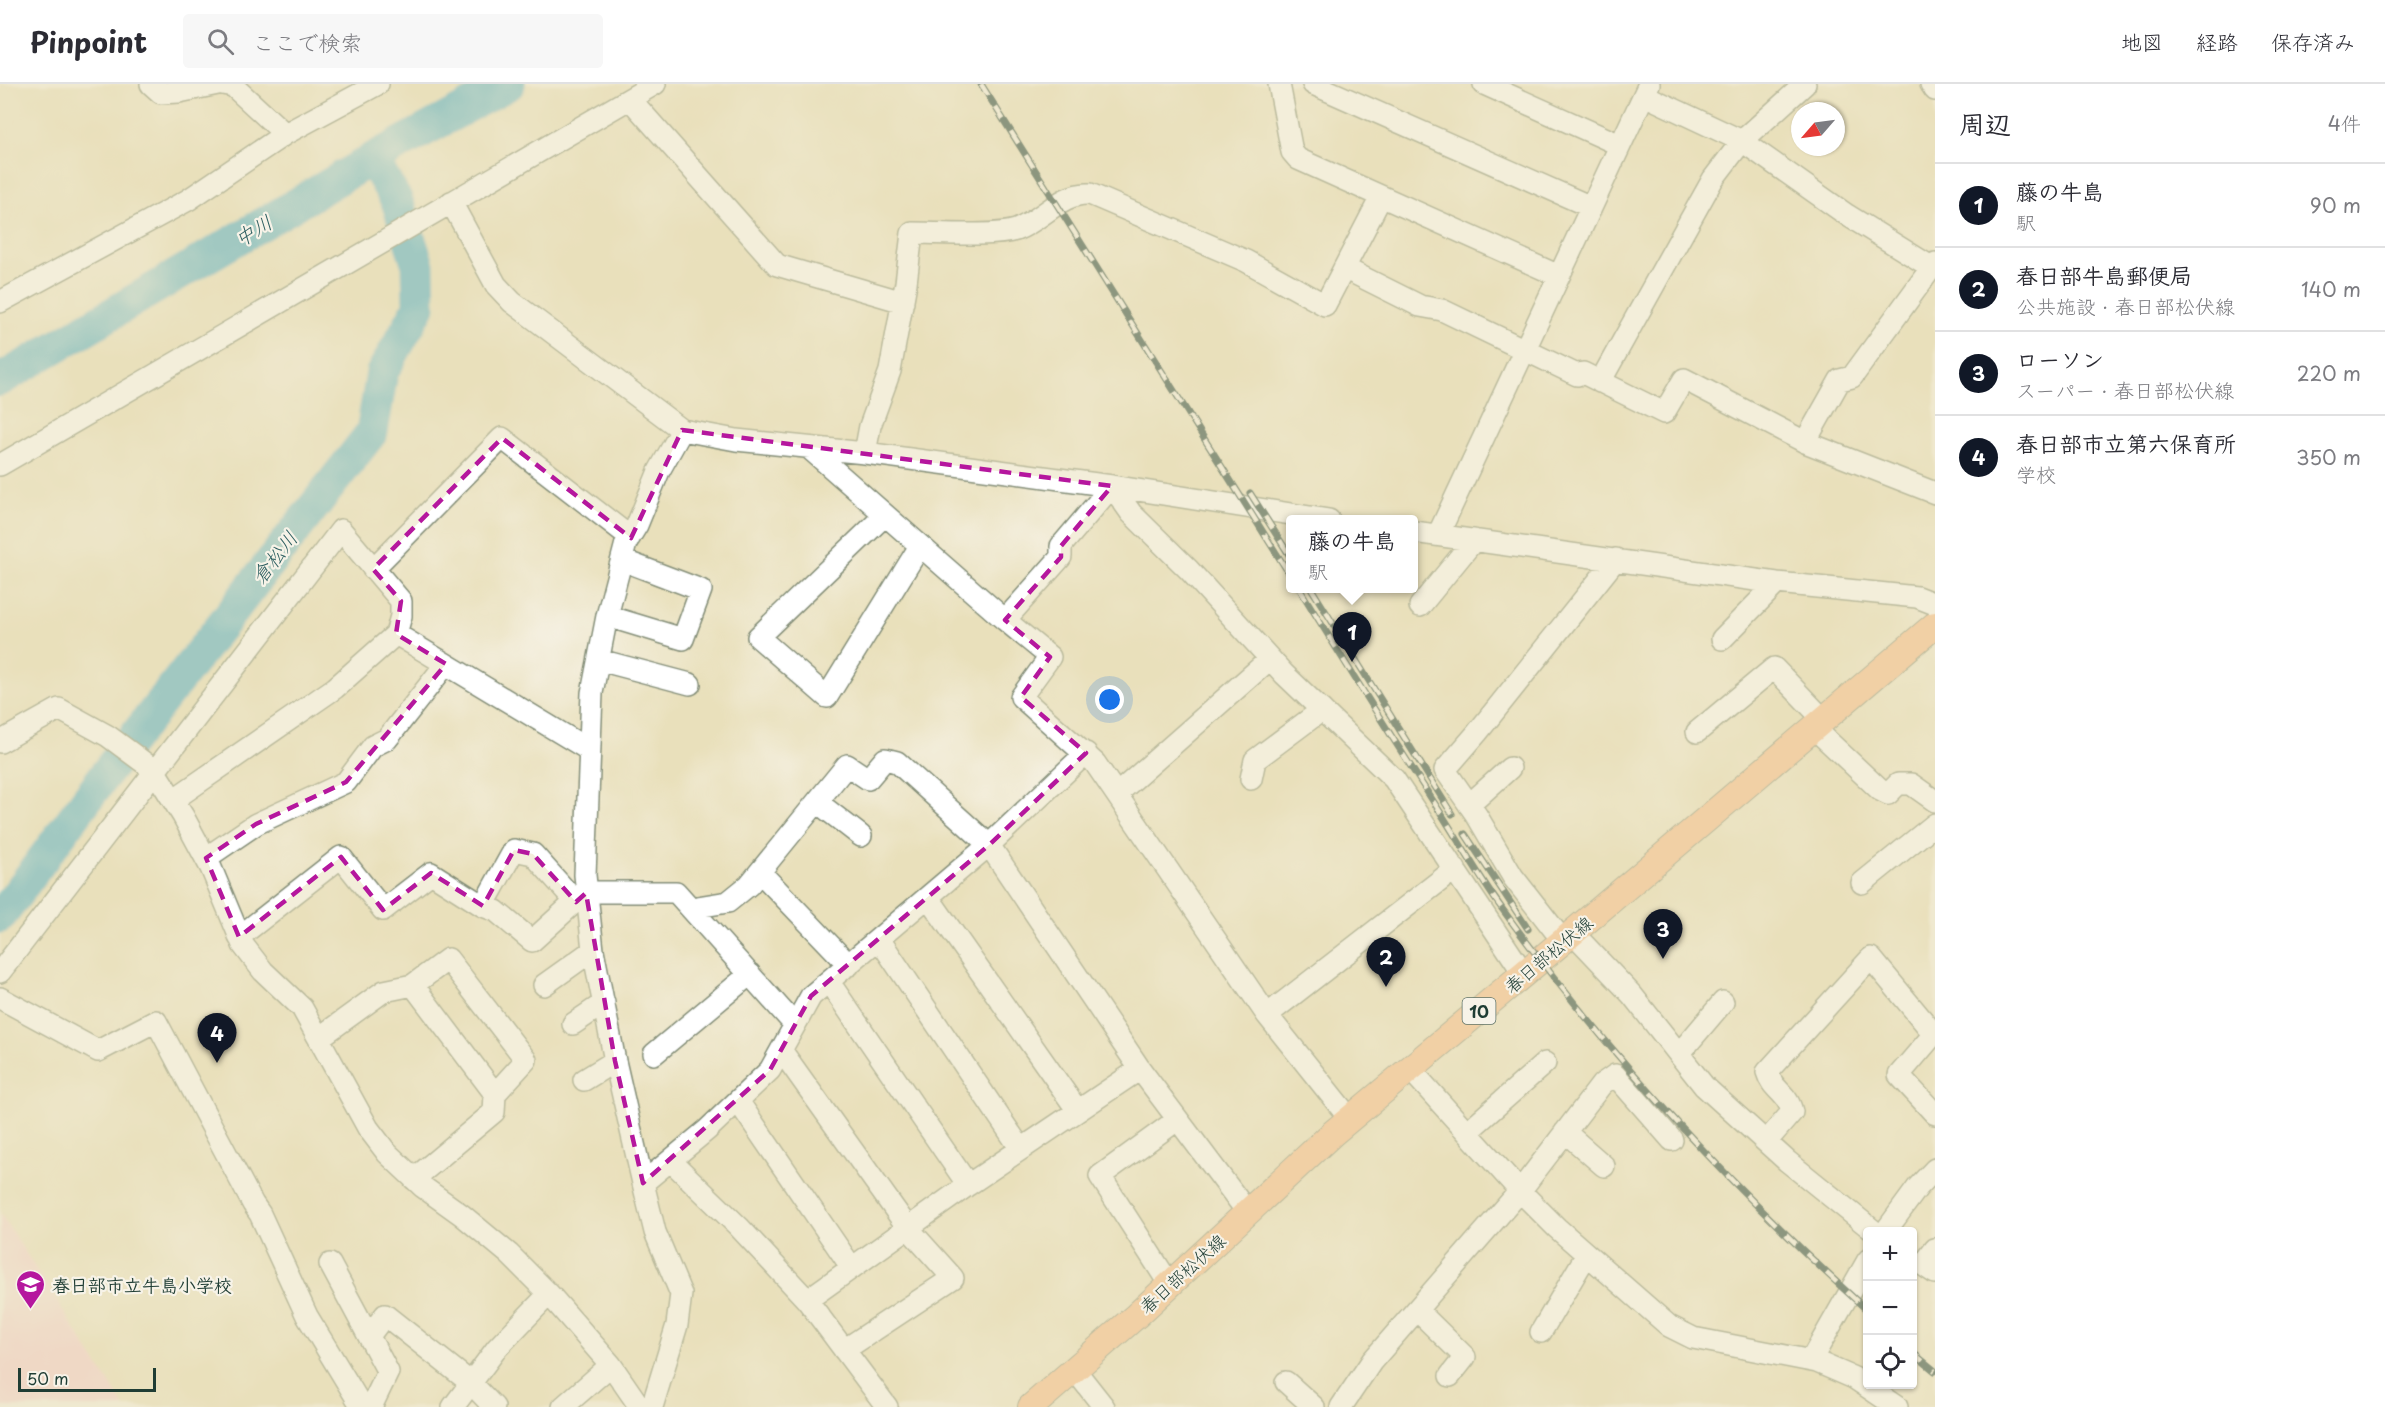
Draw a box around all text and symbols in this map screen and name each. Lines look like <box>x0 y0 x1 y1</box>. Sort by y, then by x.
search box <box>183 14 603 68</box>
text: Pinpoint <box>30 20 147 63</box>
icon: search <box>204 25 237 58</box>
text: ここで検索 <box>252 25 362 58</box>
text: 地図 <box>2121 25 2163 57</box>
text: 経路 <box>2196 25 2238 57</box>
text: 保存済み <box>2271 25 2355 57</box>
north arrow <box>1791 102 1845 156</box>
text: 周辺 <box>1959 104 2011 143</box>
text: 4件 <box>2328 108 2361 138</box>
text: 藤の牛島 <box>2016 174 2104 207</box>
text: 1 <box>1974 190 1983 220</box>
text: 90 m <box>2310 190 2361 220</box>
water label: 中川 <box>228 207 278 253</box>
text: 駅 <box>2016 207 2036 237</box>
text: 春日部牛島郵便局 <box>2016 258 2192 291</box>
text: 2 <box>1971 274 1986 304</box>
text: 140 m <box>2301 274 2361 304</box>
text: 公共施設 · 春日部松伏線 <box>2016 291 2235 321</box>
text: ローソン <box>2016 342 2104 375</box>
text: 3 <box>1972 358 1985 388</box>
text: 220 m <box>2297 358 2361 388</box>
text: スーパー · 春日部松伏線 <box>2016 375 2234 405</box>
text: 春日部市立第六保育所 <box>2016 426 2236 459</box>
text: 4 <box>1972 442 1985 472</box>
text: 350 m <box>2296 442 2361 472</box>
text: 学校 <box>2016 459 2056 489</box>
popup <box>1286 515 1418 593</box>
text: 藤の牛島 <box>1308 523 1396 556</box>
water label: 倉松川 <box>244 524 304 590</box>
text: 駅 <box>1308 556 1328 586</box>
pin: 1 <box>1332 612 1372 662</box>
your location <box>1095 685 1124 714</box>
street label: 春日部松伏線 <box>1498 909 1598 999</box>
pin: 3 <box>1644 910 1682 959</box>
pin: 2 <box>1366 938 1406 987</box>
road number: 10 <box>1462 998 1496 1024</box>
pin: 4 <box>198 1014 236 1063</box>
street label: 春日部松伏線 <box>1133 1227 1231 1319</box>
map controls <box>1863 1227 1917 1389</box>
button: + <box>1863 1227 1917 1281</box>
school or university icon: 春日部市立牛島小学校 <box>15 1268 47 1310</box>
place label: 春日部市立牛島小学校 <box>52 1271 232 1298</box>
button: − <box>1863 1281 1917 1335</box>
button: locate <box>1863 1335 1917 1389</box>
scale bar <box>18 1365 156 1392</box>
text: 50 m <box>27 1366 68 1390</box>

